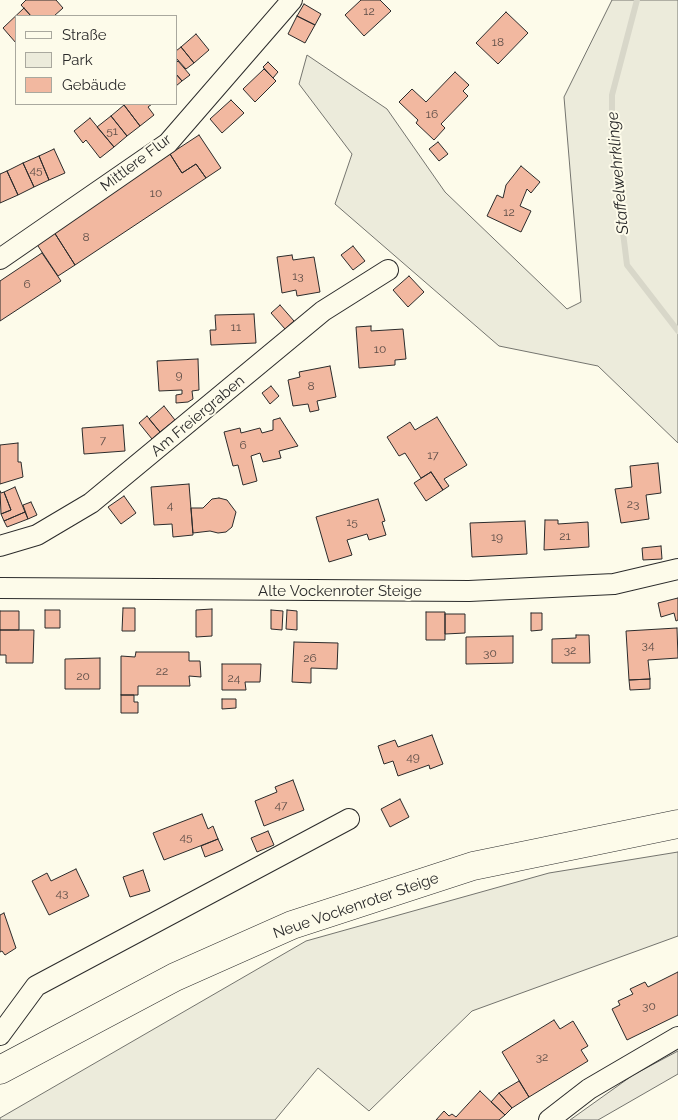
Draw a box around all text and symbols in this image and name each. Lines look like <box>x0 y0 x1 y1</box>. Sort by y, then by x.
house number: 12 <box>363 4 375 18</box>
legend <box>15 15 178 105</box>
text: Straße <box>62 26 106 44</box>
house number: 18 <box>492 35 504 49</box>
text: Park <box>62 51 93 69</box>
text: Gebäude <box>62 76 126 94</box>
house number: 16 <box>426 107 438 121</box>
water label: Staffelwehrklinge <box>603 111 633 235</box>
house number: 51 <box>106 124 118 138</box>
street label: Mittlere Flur <box>97 131 175 195</box>
house number: 45 <box>29 163 43 177</box>
house number: 10 <box>150 186 162 200</box>
house number: 12 <box>503 205 515 219</box>
house number: 8 <box>82 230 90 244</box>
house number: 13 <box>292 269 304 283</box>
house number: 6 <box>23 277 31 291</box>
house number: 11 <box>231 320 241 334</box>
house number: 10 <box>374 342 386 356</box>
house number: 9 <box>175 368 183 382</box>
street label: Am Freiergraben <box>148 372 248 460</box>
house number: 8 <box>307 379 315 393</box>
house number: 7 <box>100 433 106 447</box>
house number: 6 <box>239 438 247 452</box>
house number: 17 <box>427 448 439 462</box>
house number: 23 <box>627 497 639 511</box>
house number: 4 <box>167 498 173 512</box>
house number: 15 <box>346 515 358 529</box>
house number: 21 <box>559 529 571 543</box>
house number: 19 <box>491 530 503 544</box>
street label: Alte Vockenroter Steige <box>258 582 422 600</box>
house number: 34 <box>642 638 654 652</box>
house number: 32 <box>564 643 576 657</box>
house number: 30 <box>483 646 497 660</box>
house number: 26 <box>303 651 317 665</box>
house number: 22 <box>156 664 168 678</box>
house number: 20 <box>76 669 90 683</box>
house number: 24 <box>228 671 240 685</box>
house number: 49 <box>406 750 420 764</box>
house number: 47 <box>275 798 287 812</box>
house number: 45 <box>179 830 193 844</box>
street label: Neue Vockenroter Steige <box>271 869 441 943</box>
house number: 43 <box>56 886 68 900</box>
house number: 30 <box>642 999 656 1013</box>
house number: 32 <box>536 1050 548 1064</box>

